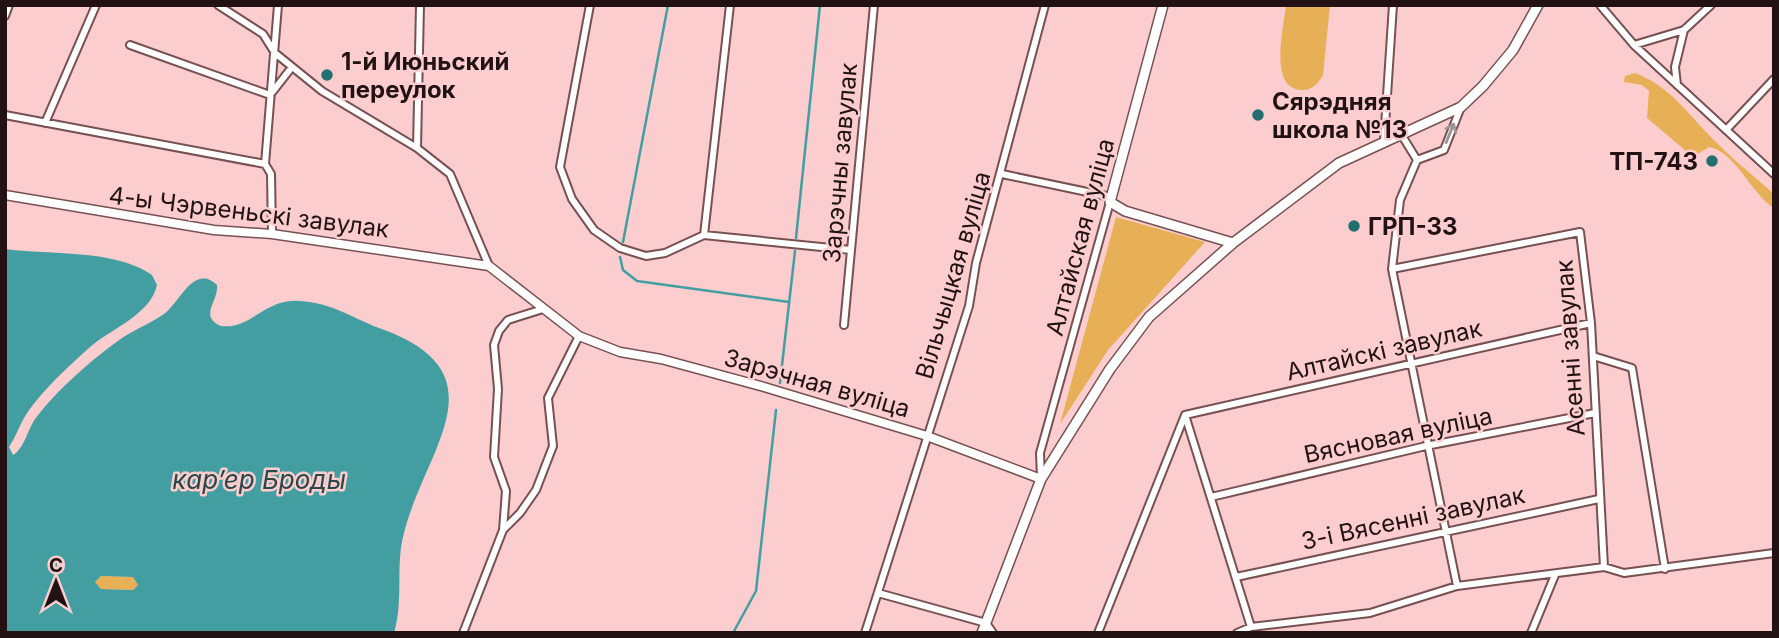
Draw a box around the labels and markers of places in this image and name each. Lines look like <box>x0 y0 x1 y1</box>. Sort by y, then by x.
place label: 1-й Июньский переулок <box>341 47 509 104</box>
marker: 1-й Июньский переулок <box>319 67 335 83</box>
place label: Сярэдняя школа №13 <box>1272 87 1407 144</box>
marker: Сярэдняя школа №13 <box>1250 107 1266 123</box>
place label: ТП-743 <box>1609 147 1698 176</box>
marker: ТП-743 <box>1704 153 1720 169</box>
place label: ГРП-33 <box>1368 212 1458 241</box>
marker: ГРП-33 <box>1346 218 1362 234</box>

